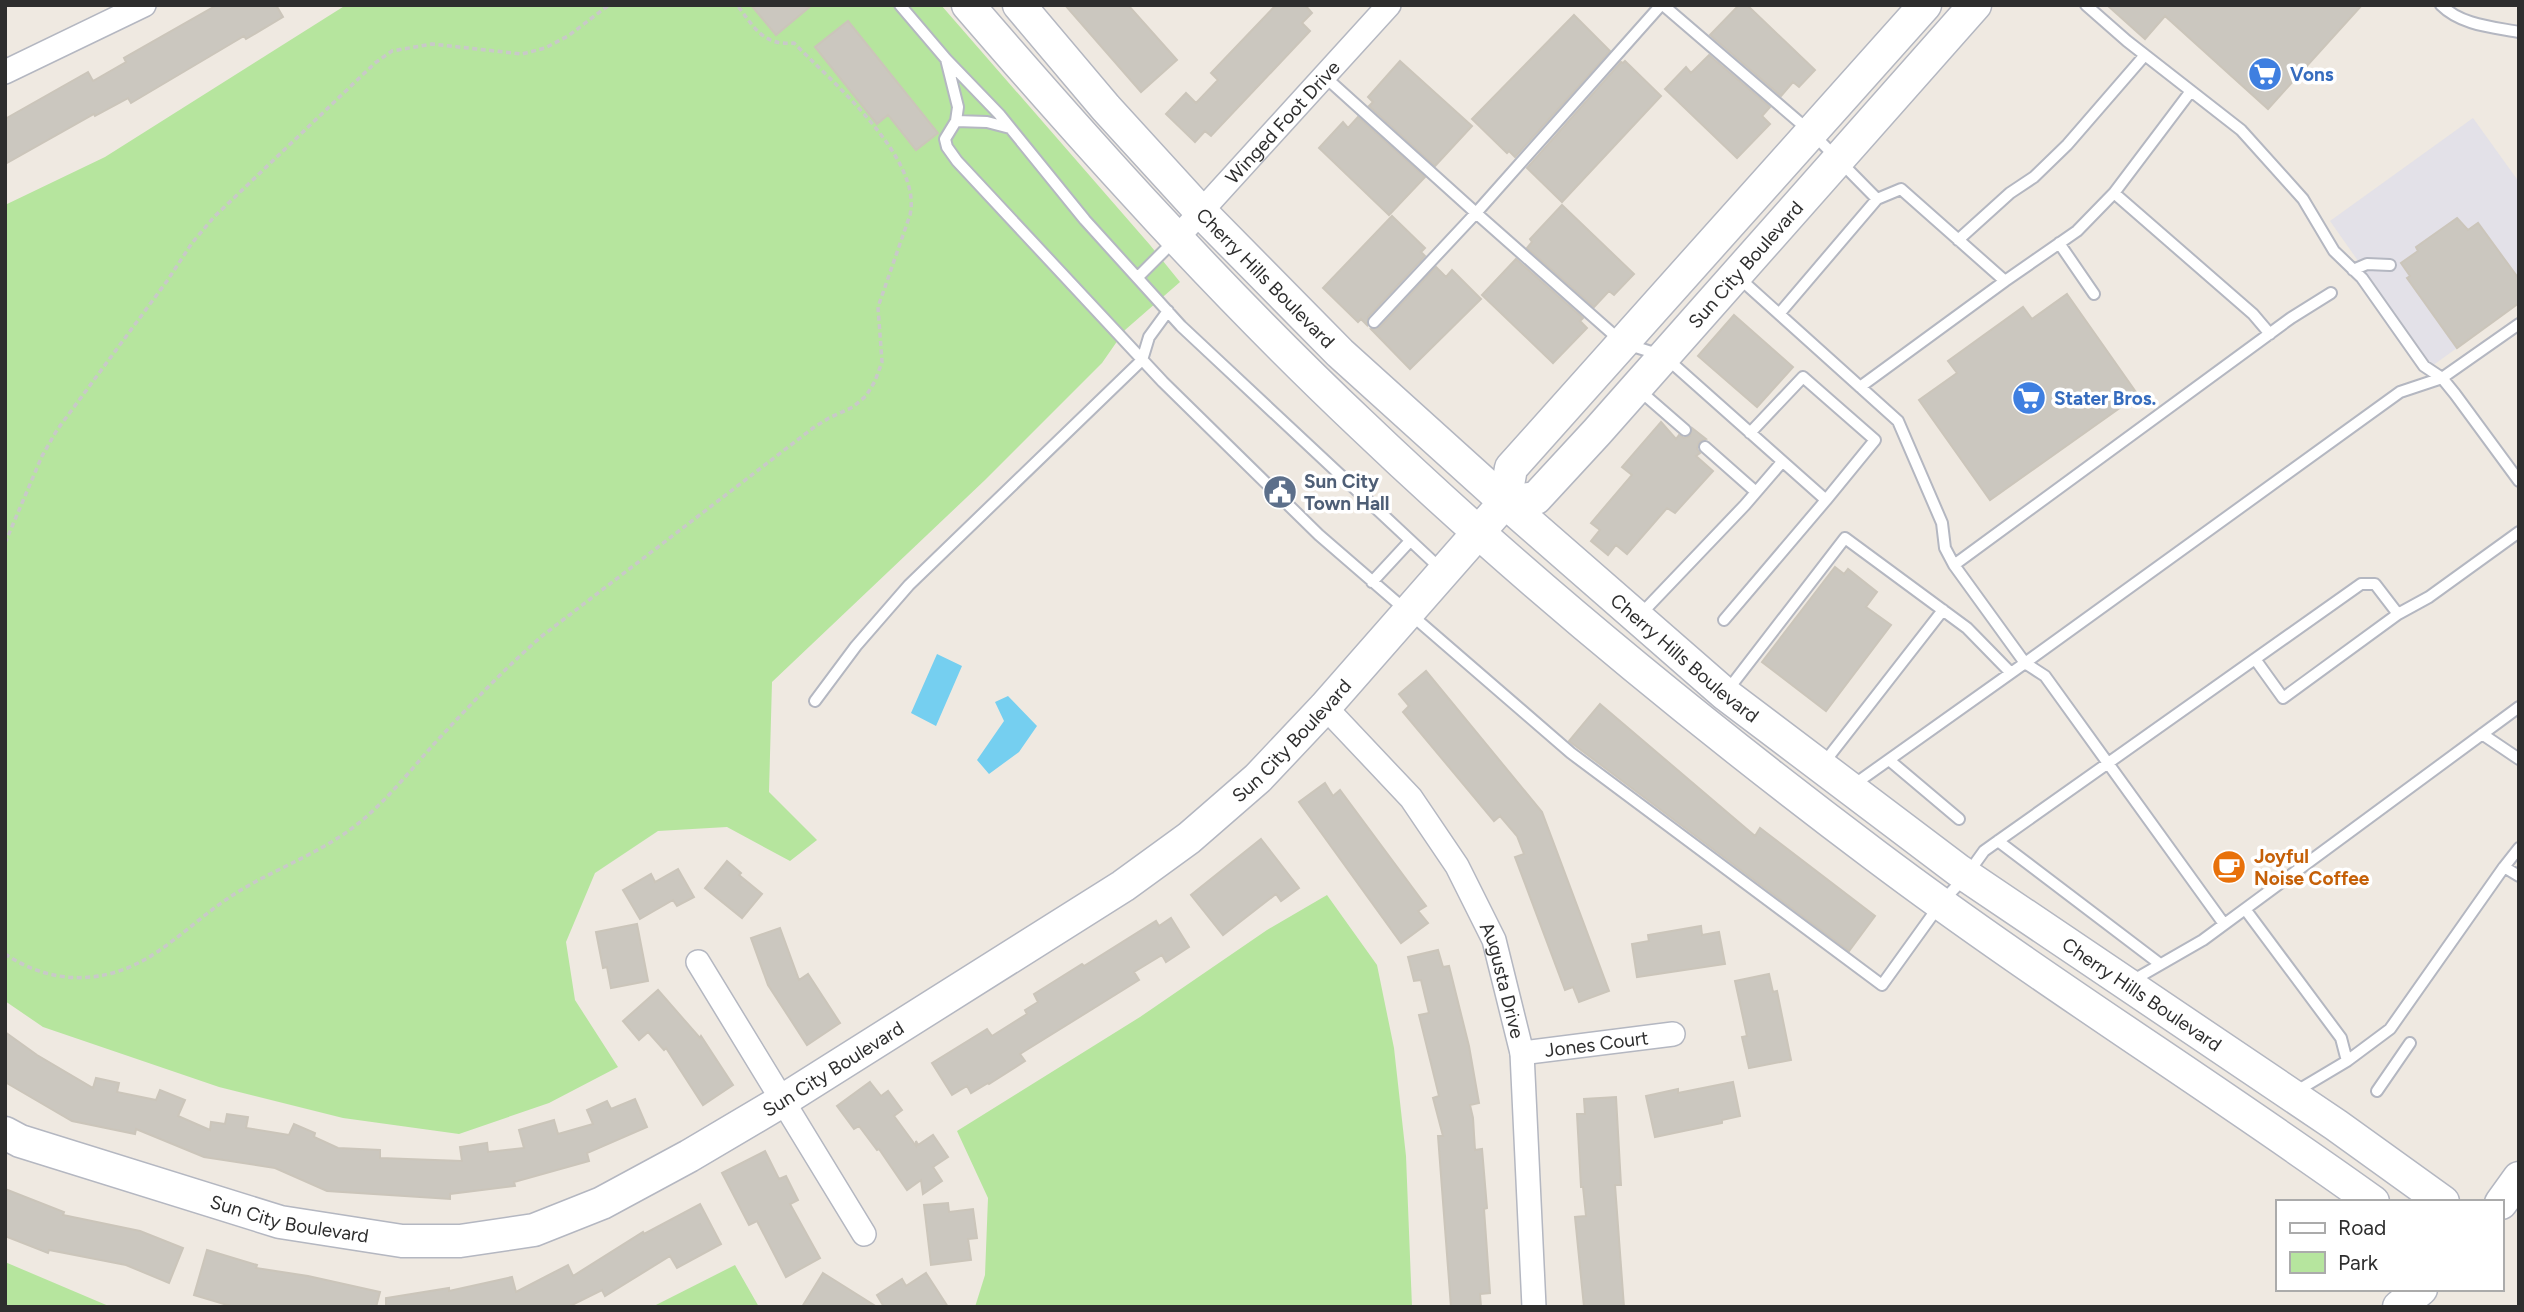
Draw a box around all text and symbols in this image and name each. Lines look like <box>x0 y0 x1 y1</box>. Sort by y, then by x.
supermarket icon: Vons <box>2246 55 2284 93</box>
street label: Winged Foot Drive <box>1221 56 1345 189</box>
place label: Vons <box>2290 63 2334 86</box>
street label: Sun City Boulevard <box>1683 196 1808 333</box>
street label: Cherry Hills Boulevard <box>1191 203 1339 353</box>
supermarket icon: Stater Bros. <box>2010 379 2048 417</box>
place label: Stater Bros. <box>2054 387 2156 410</box>
place label: Sun City Town Hall <box>1304 470 1389 515</box>
public building icon: Sun City Town Hall <box>1261 473 1299 511</box>
street label: Cherry Hills Boulevard <box>1606 589 1763 728</box>
street label: Sun City Boulevard <box>1227 675 1356 807</box>
place label: Joyful Noise Coffee <box>2254 845 2370 890</box>
cafe icon: Joyful Noise Coffee <box>2210 848 2248 886</box>
street label: Augusta Drive <box>1475 918 1529 1041</box>
street label: Cherry Hills Boulevard <box>2058 933 2226 1057</box>
street label: Sun City Boulevard <box>759 1016 908 1122</box>
street label: Jones Court <box>1543 1026 1650 1062</box>
street label: Sun City Boulevard <box>207 1190 370 1248</box>
legend <box>2276 1200 2503 1291</box>
text: Road <box>2338 1215 2386 1240</box>
text: Park <box>2338 1250 2379 1275</box>

